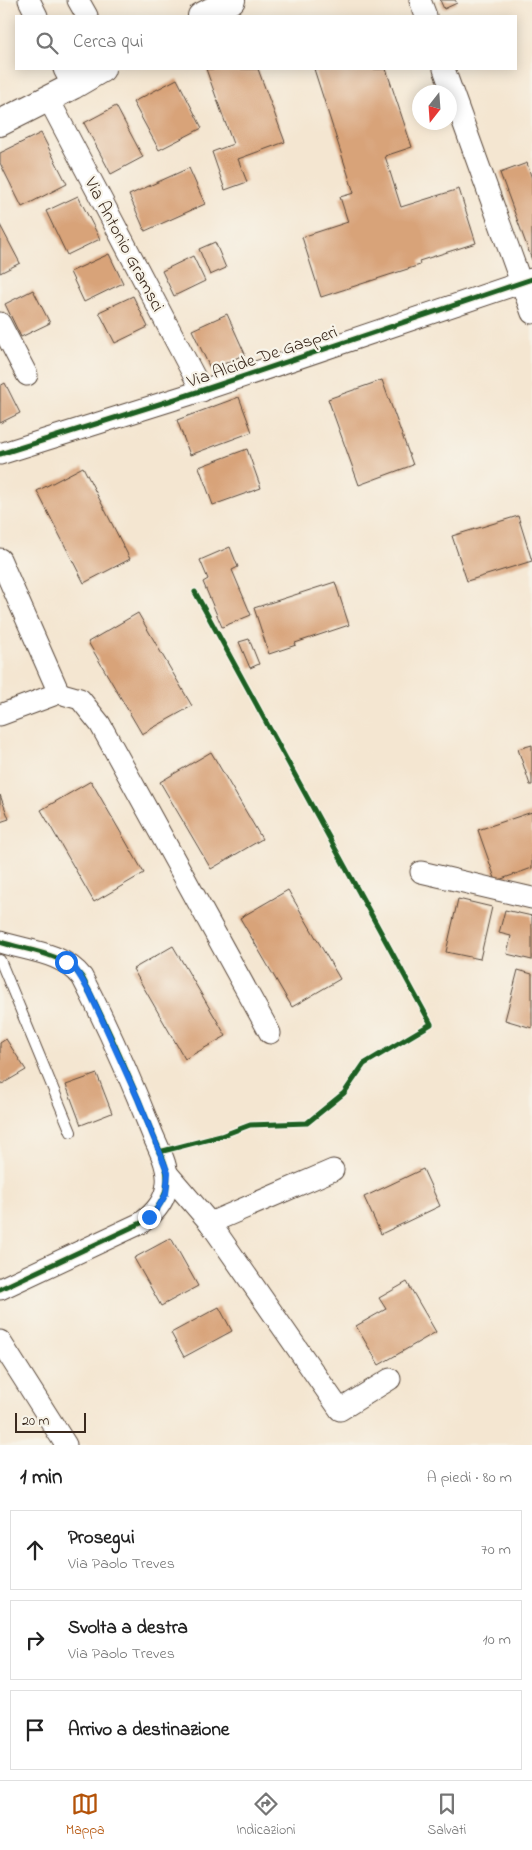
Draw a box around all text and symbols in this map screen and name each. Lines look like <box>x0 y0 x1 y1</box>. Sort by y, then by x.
search box <box>15 15 517 70</box>
icon: search <box>33 29 61 57</box>
text: Cerca qui <box>73 29 143 56</box>
north arrow <box>412 85 457 130</box>
street label: Via Antonio Gramsci <box>76 172 170 317</box>
street label: Via Alcide De Gasperi <box>183 320 341 396</box>
route start <box>55 951 78 974</box>
route end <box>138 1206 161 1229</box>
scale bar <box>15 1410 86 1433</box>
text: 20 m <box>22 1411 49 1432</box>
text: 1 min <box>20 1463 62 1493</box>
text: A piedi · 80 m <box>427 1466 512 1490</box>
text: Prosegui <box>68 1525 135 1552</box>
icon: ahead <box>21 1536 49 1564</box>
text: 70 m <box>481 1538 511 1562</box>
text: Via Paolo Treves <box>68 1552 175 1576</box>
text: Svolta a destra <box>68 1615 188 1642</box>
icon: right <box>21 1626 49 1654</box>
text: 10 m <box>483 1628 511 1652</box>
text: Via Paolo Treves <box>68 1642 175 1666</box>
icon: arrive <box>21 1716 49 1744</box>
text: Arrivo a destinazione <box>68 1717 229 1744</box>
tab: Mappa <box>66 1790 105 1841</box>
tab: Indicazioni <box>236 1790 296 1841</box>
tab: Salvati <box>427 1790 466 1841</box>

